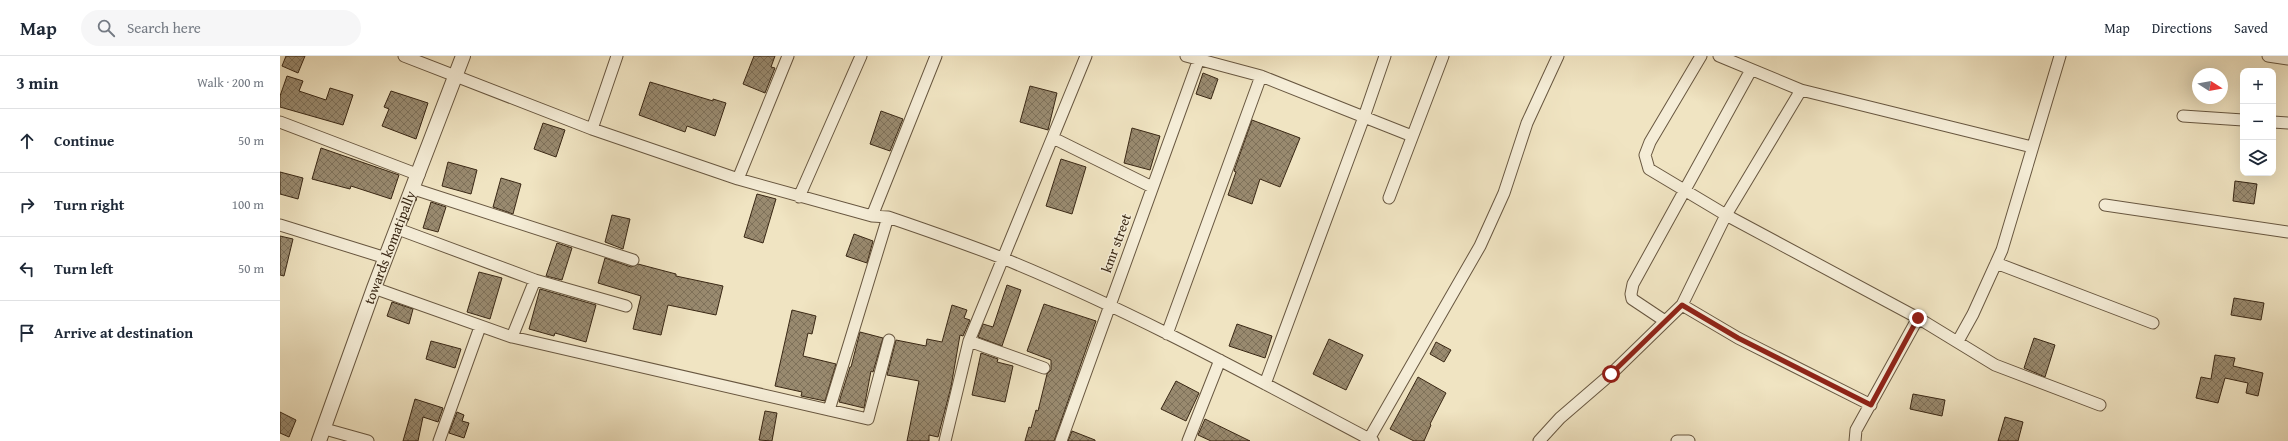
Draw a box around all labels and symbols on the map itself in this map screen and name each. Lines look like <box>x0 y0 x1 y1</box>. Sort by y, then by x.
north arrow <box>2192 68 2228 104</box>
street label: towards komatipally <box>359 188 420 307</box>
street label: kmr street <box>1096 211 1136 275</box>
route end <box>1909 309 1927 327</box>
route start <box>1602 365 1620 383</box>

